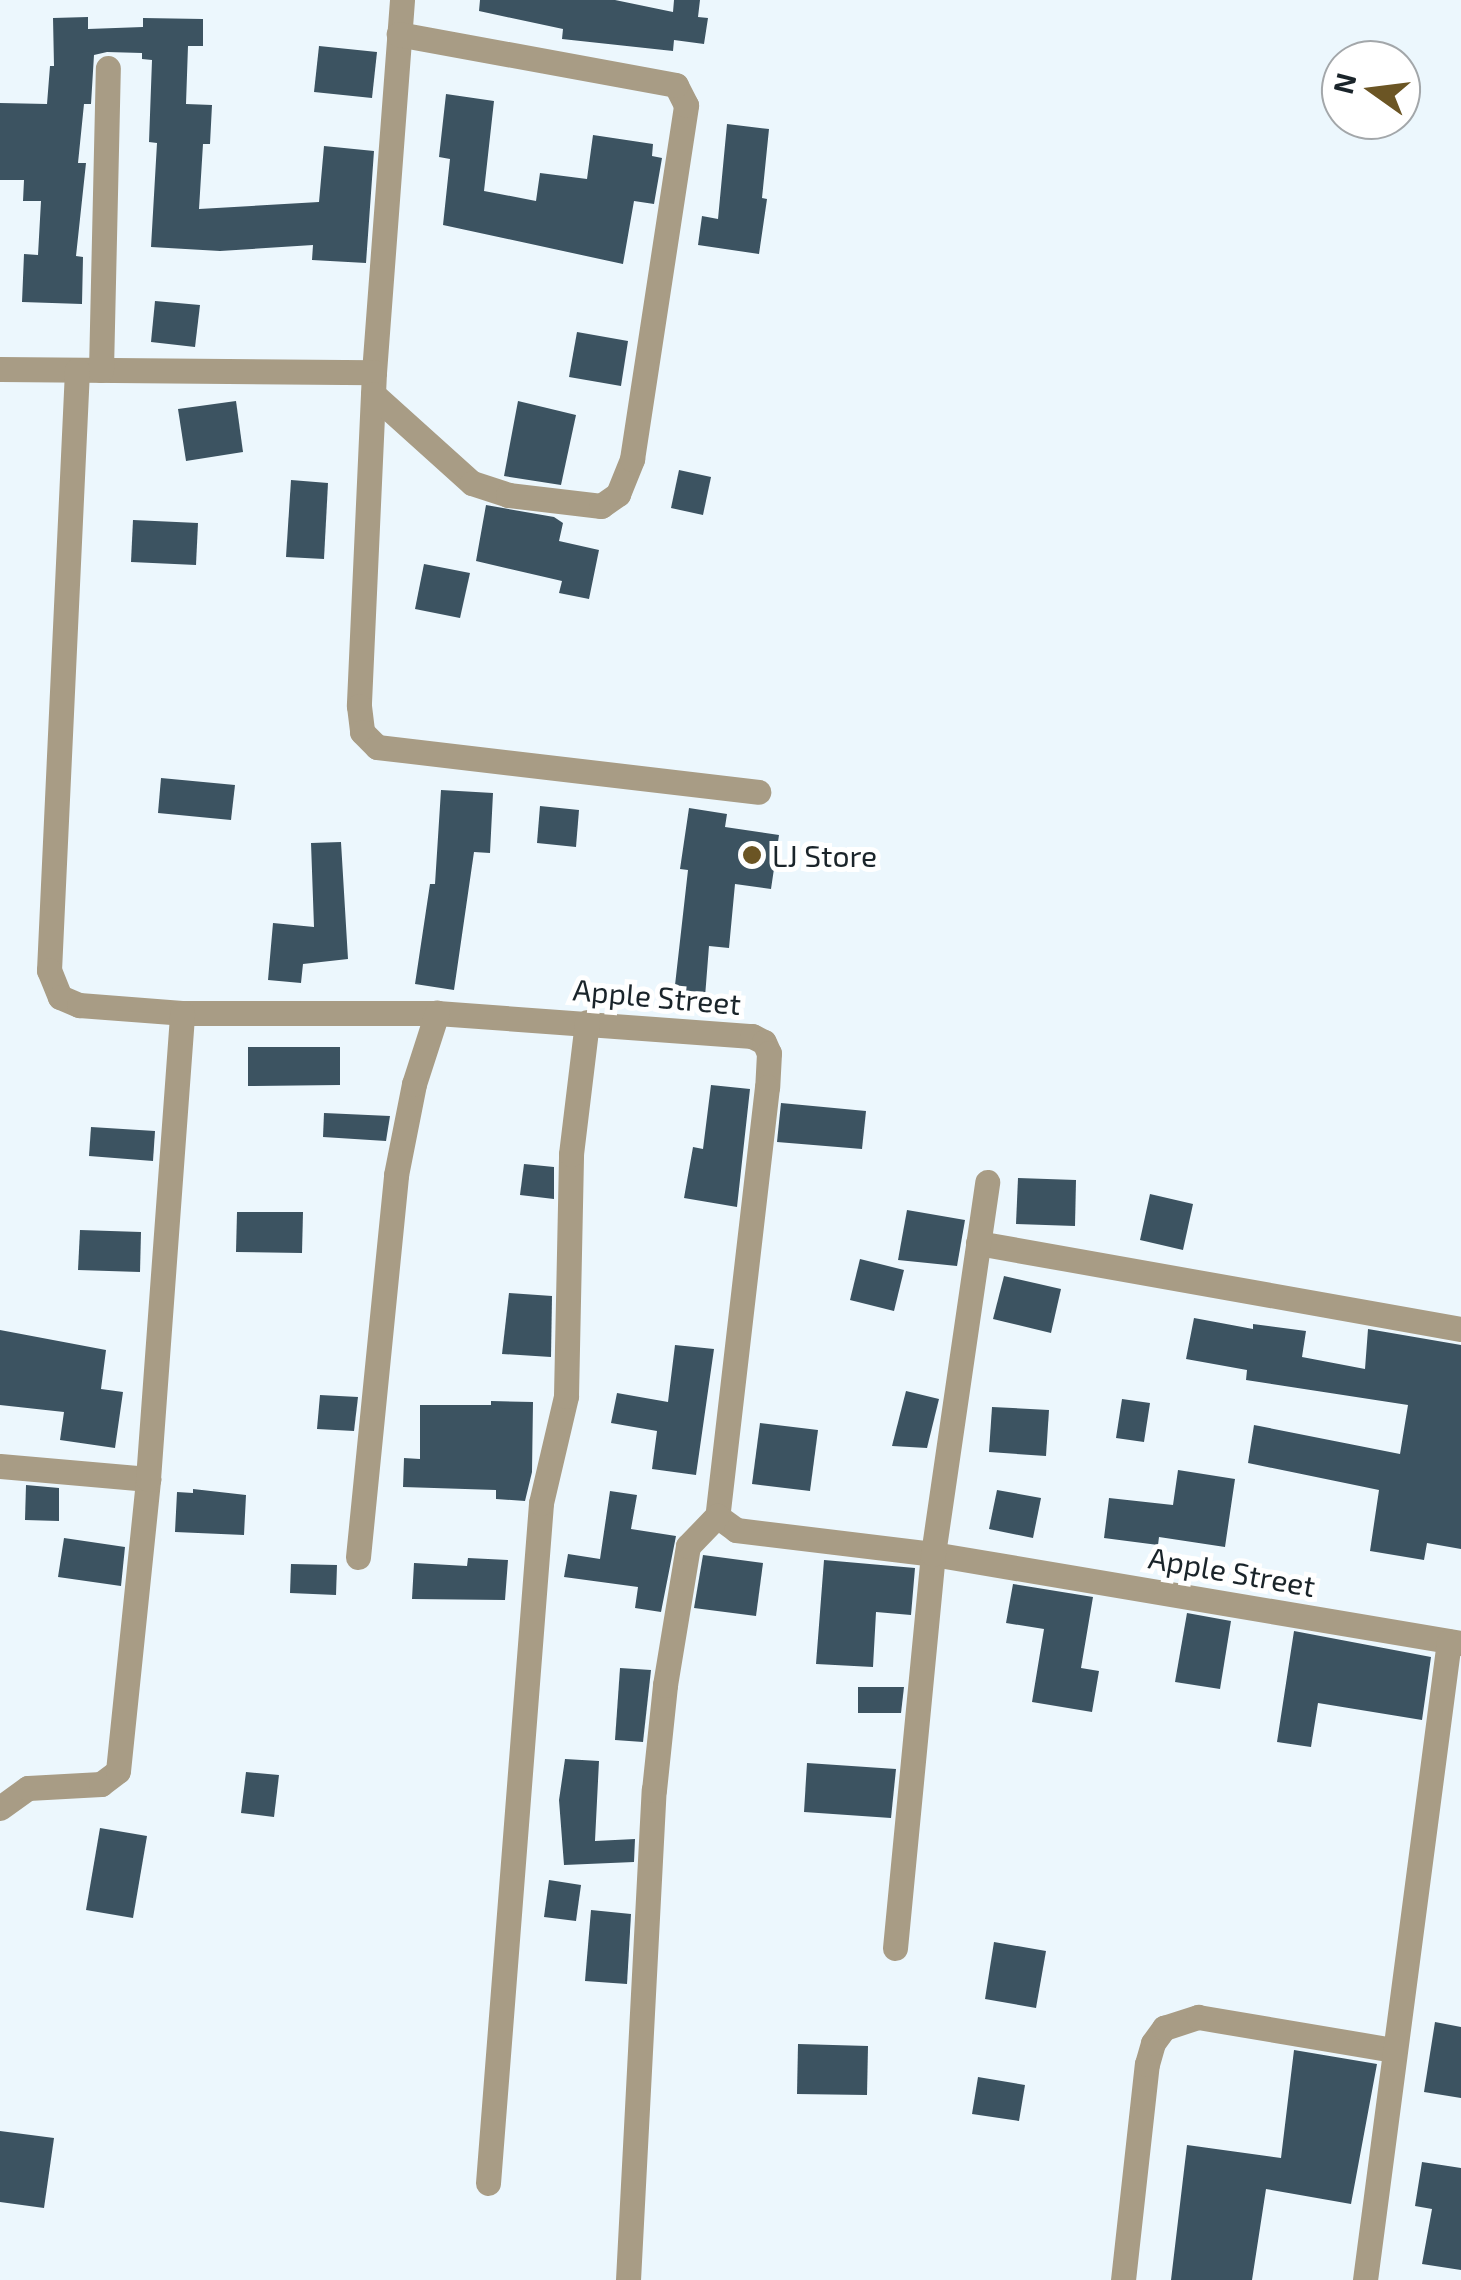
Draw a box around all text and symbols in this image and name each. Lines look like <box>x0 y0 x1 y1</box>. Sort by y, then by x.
north arrow <box>1321 40 1421 140</box>
text: N <box>1325 69 1363 97</box>
place label: LJ Store <box>772 837 877 873</box>
marker: LJ Store <box>741 844 763 866</box>
street label: Apple Street <box>571 971 743 1021</box>
street label: Apple Street <box>1146 1539 1318 1603</box>

